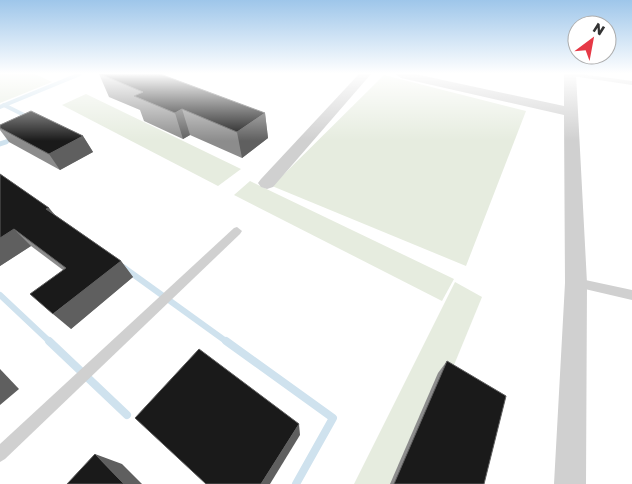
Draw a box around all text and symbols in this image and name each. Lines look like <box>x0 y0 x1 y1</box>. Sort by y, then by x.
north arrow <box>567 15 617 65</box>
text: N <box>590 19 608 39</box>

